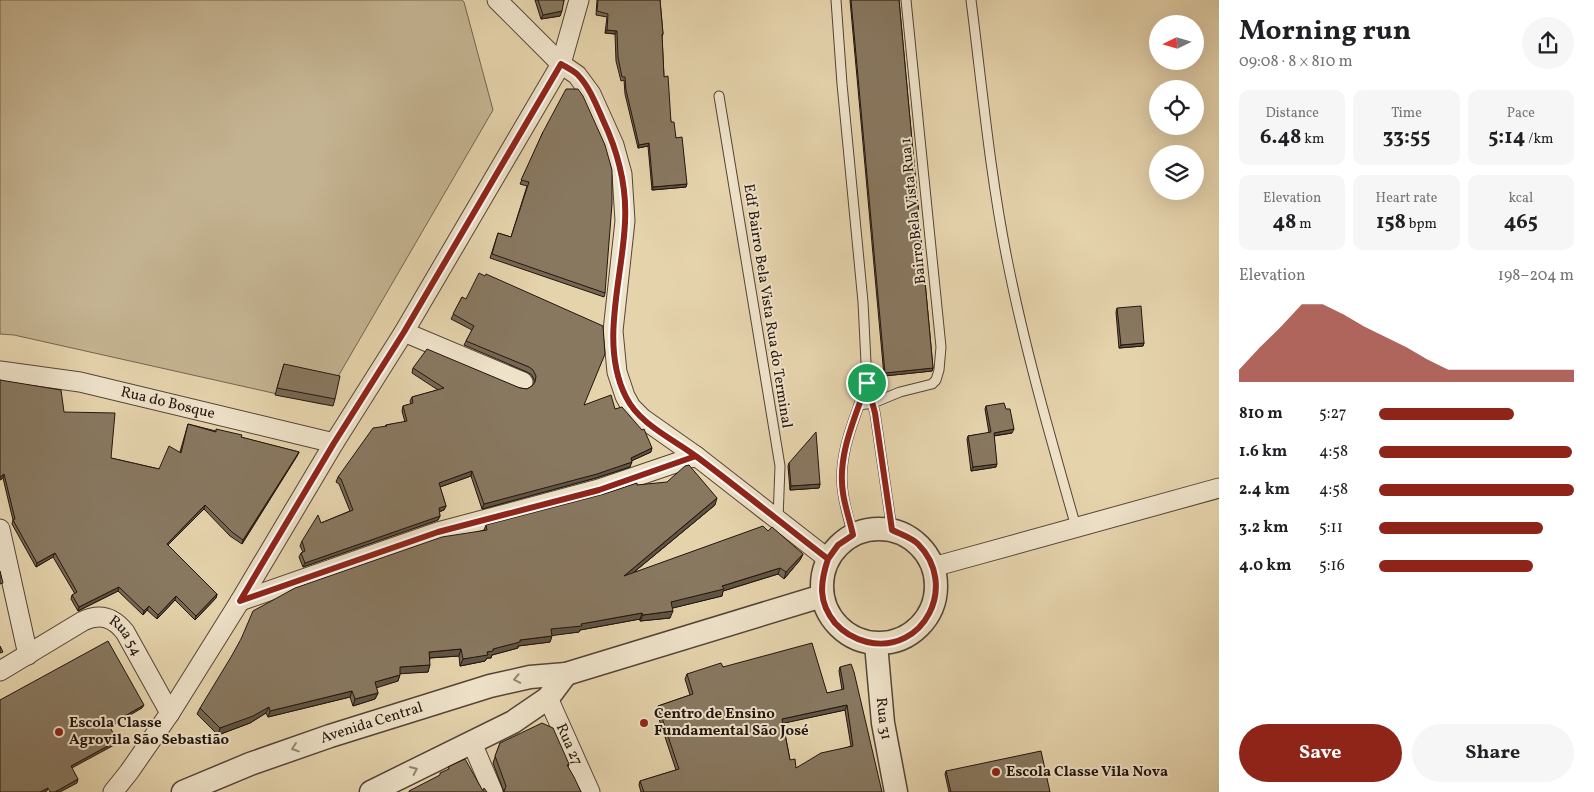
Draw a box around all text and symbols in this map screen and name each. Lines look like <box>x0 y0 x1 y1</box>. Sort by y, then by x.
text: Morning run <box>1239 12 1411 51</box>
north arrow <box>1149 15 1204 70</box>
map controls <box>1149 15 1204 200</box>
button: share <box>1522 17 1574 69</box>
text: 09:08 · 8 × 810 m <box>1239 51 1353 73</box>
button: locate <box>1149 80 1204 135</box>
text: Distance <box>1265 104 1319 123</box>
text: Time <box>1391 104 1422 123</box>
text: Pace <box>1507 104 1535 123</box>
text: 6.48 <box>1260 123 1301 152</box>
text: 33:55 <box>1383 123 1430 152</box>
text: 5:14 <box>1488 123 1525 152</box>
text: km <box>1301 130 1324 149</box>
text: /km <box>1525 130 1553 149</box>
street label: Bairro Bela Vista Rua 1 <box>896 137 932 285</box>
button: layers <box>1149 145 1204 200</box>
street label: Edf Bairro Bela Vista Rua do Terminal <box>737 182 797 430</box>
text: Elevation <box>1263 189 1321 208</box>
text: Heart rate <box>1376 189 1437 208</box>
text: kcal <box>1508 189 1533 208</box>
text: 48 <box>1273 208 1297 237</box>
text: 158 <box>1376 208 1406 237</box>
text: 465 <box>1504 208 1538 237</box>
text: m <box>1297 215 1312 234</box>
text: bpm <box>1406 215 1437 234</box>
text: Elevation <box>1239 265 1306 287</box>
text: 198–204 m <box>1498 265 1574 287</box>
pin <box>846 362 888 404</box>
icon: arrive <box>853 369 881 397</box>
street label: Rua do Bosque <box>118 382 217 425</box>
text: 810 m <box>1239 403 1283 425</box>
text: 5:27 <box>1319 403 1346 425</box>
text: 1.6 km <box>1239 441 1287 463</box>
text: 4:58 <box>1319 441 1348 463</box>
text: 2.4 km <box>1239 479 1290 501</box>
text: 4:58 <box>1319 479 1348 501</box>
text: 3.2 km <box>1239 517 1288 539</box>
text: 5:11 <box>1319 517 1343 539</box>
text: 4.0 km <box>1239 555 1291 577</box>
text: 5:16 <box>1319 555 1345 577</box>
street label: Rua 54 <box>105 611 147 660</box>
one-way arrow <box>513 674 522 684</box>
street label: Rua 31 <box>870 696 896 742</box>
street label: Avenida Central <box>317 697 426 749</box>
place label: Centro de Ensino Fundamental São José <box>654 704 809 742</box>
place label: Escola Classe Agrovila São Sebastião <box>69 713 230 751</box>
marker: Centro de Ensino Fundamental São José <box>638 717 650 729</box>
street label: Rua 27 <box>550 720 587 769</box>
button: Save <box>1239 724 1402 782</box>
button: Share <box>1412 724 1574 782</box>
marker: Escola Classe Agrovila São Sebastião <box>53 726 65 738</box>
one-way arrow <box>292 742 300 752</box>
place label: Escola Classe Vila Nova <box>1006 762 1168 783</box>
one-way arrow <box>409 766 418 777</box>
marker: Escola Classe Vila Nova <box>990 766 1002 778</box>

